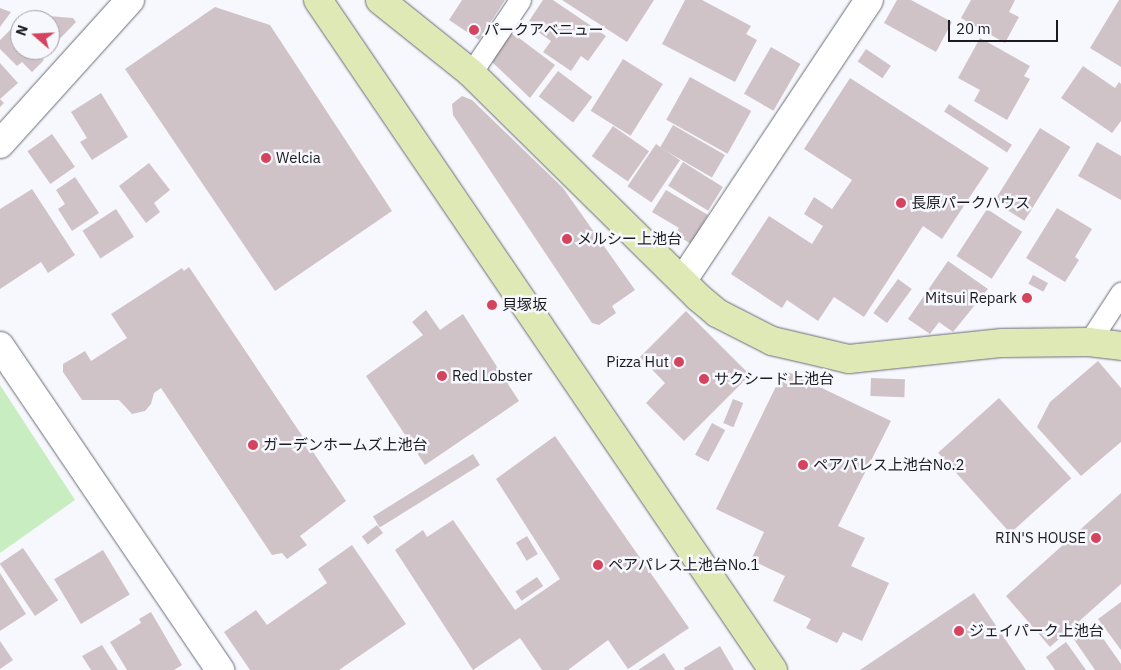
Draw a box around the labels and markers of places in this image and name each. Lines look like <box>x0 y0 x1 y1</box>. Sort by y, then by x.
place label: パークアベニュー <box>484 21 604 39</box>
marker: パークアベニュー <box>468 24 480 36</box>
place label: Welcia <box>276 149 321 167</box>
marker: Welcia <box>260 152 272 164</box>
place label: 長原パークハウス <box>911 194 1031 212</box>
marker: 長原パークハウス <box>895 197 907 209</box>
place label: メルシー上池台 <box>577 230 682 248</box>
marker: メルシー上池台 <box>561 233 573 245</box>
place label: Mitsui Repark <box>925 289 1017 307</box>
marker: Mitsui Repark <box>1021 292 1033 304</box>
place label: 貝塚坂 <box>502 296 547 314</box>
marker: 貝塚坂 <box>486 299 498 311</box>
place label: Pizza Hut <box>606 353 669 371</box>
marker: Pizza Hut <box>673 356 685 368</box>
place label: Red Lobster <box>452 367 532 385</box>
marker: Red Lobster <box>436 370 448 382</box>
place label: サクシード上池台 <box>714 370 834 388</box>
marker: サクシード上池台 <box>698 373 710 385</box>
place label: ガーデンホームズ上池台 <box>263 436 428 454</box>
marker: ガーデンホームズ上池台 <box>247 439 259 451</box>
place label: ペアパレス上池台No.2 <box>813 456 965 474</box>
marker: ペアパレス上池台No.2 <box>797 459 809 471</box>
place label: RIN'S HOUSE <box>995 529 1086 547</box>
marker: RIN'S HOUSE <box>1090 532 1102 544</box>
place label: ペアパレス上池台No.1 <box>608 556 760 574</box>
marker: ペアパレス上池台No.1 <box>592 559 604 571</box>
place label: ジェイパーク上池台 <box>969 622 1104 640</box>
marker: ジェイパーク上池台 <box>953 625 965 637</box>

